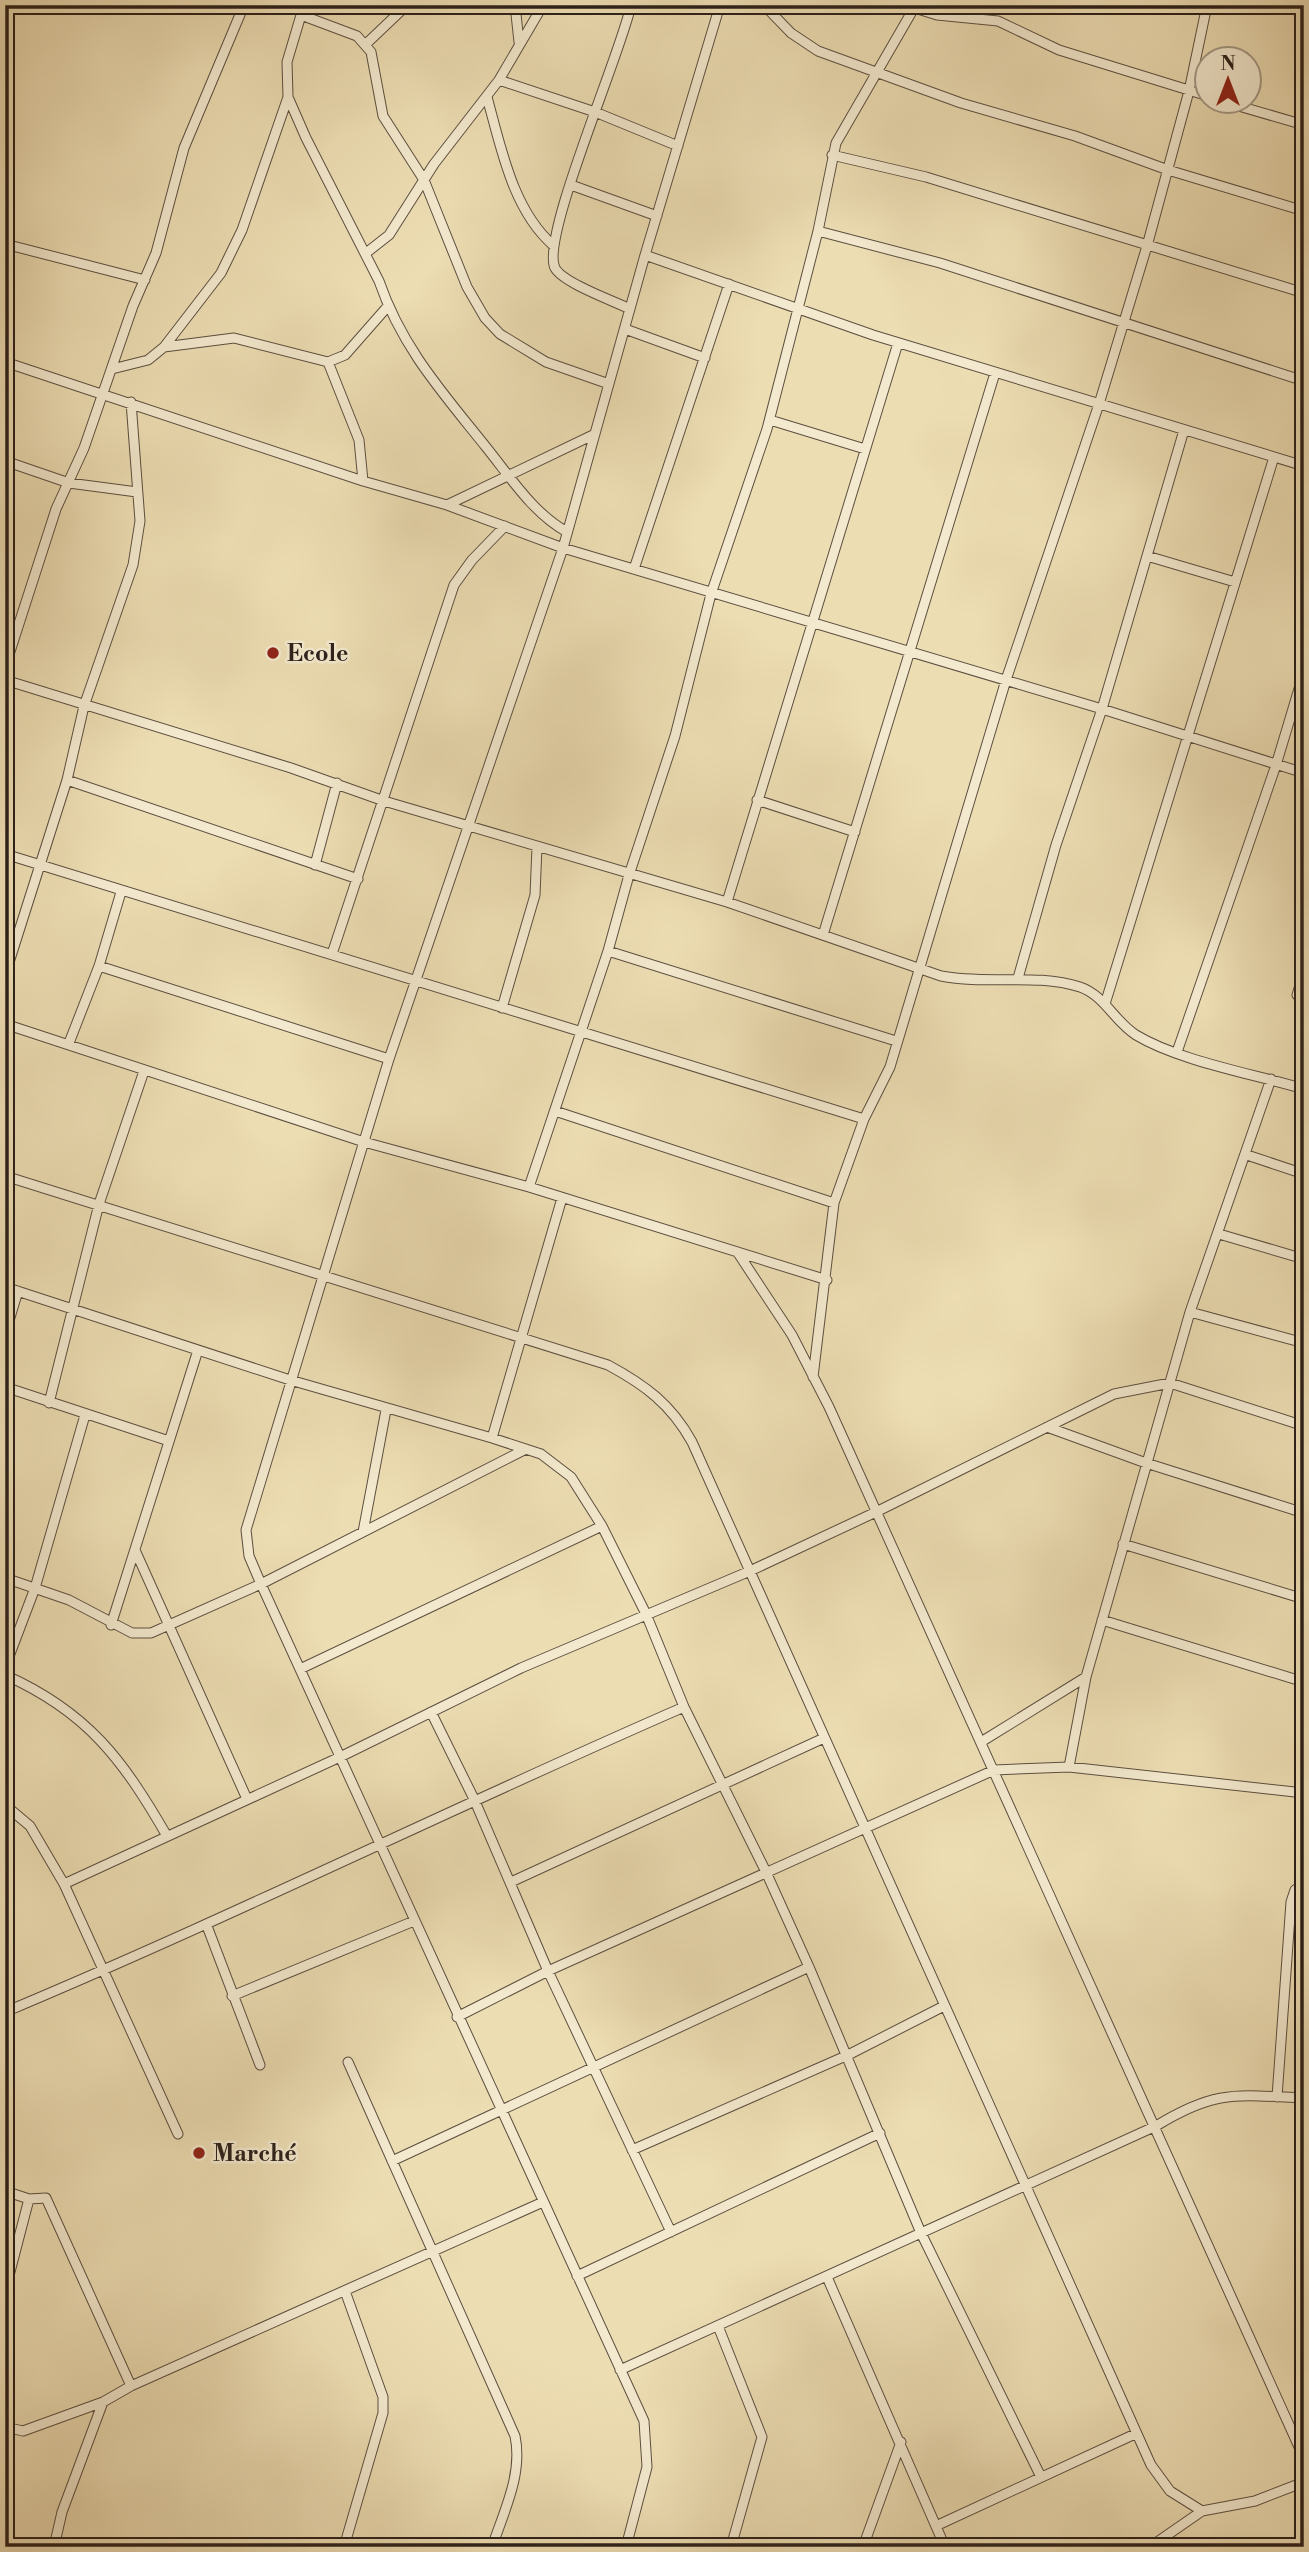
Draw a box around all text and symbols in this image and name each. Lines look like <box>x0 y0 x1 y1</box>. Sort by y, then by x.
north arrow <box>1194 46 1264 116</box>
text: N <box>1220 52 1236 76</box>
place label: Ecole <box>287 640 348 668</box>
marker: Ecole <box>265 645 281 661</box>
place label: Marché <box>213 2140 297 2168</box>
marker: Marché <box>191 2145 207 2161</box>

